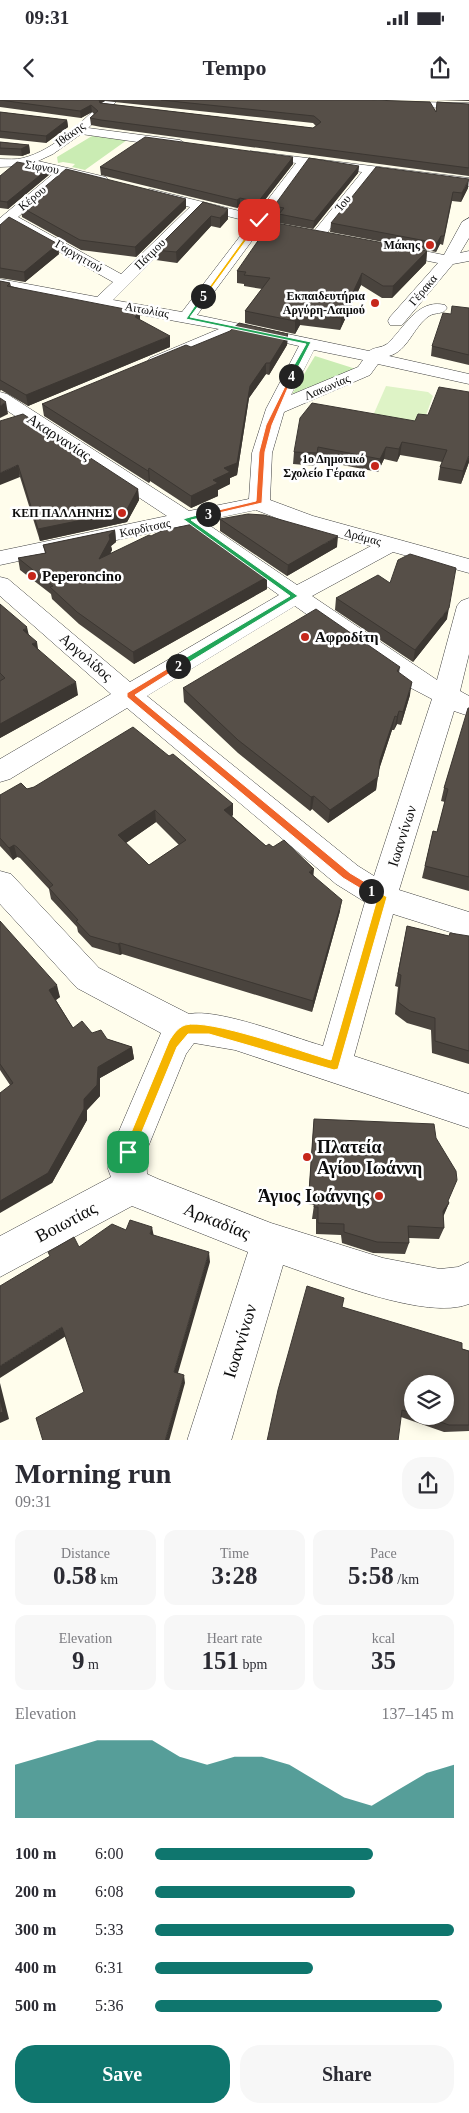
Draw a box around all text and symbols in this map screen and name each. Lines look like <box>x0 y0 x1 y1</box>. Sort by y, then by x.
text: 09:31 <box>25 7 69 28</box>
icon: back <box>15 54 43 82</box>
icon: share <box>426 54 454 82</box>
text: Tempo <box>203 55 266 80</box>
street label: Ιθάκης <box>52 118 88 149</box>
street label: Σίφνου <box>24 157 60 177</box>
street label: Κέρου <box>15 182 49 214</box>
street label: Ίου <box>332 192 354 215</box>
pin <box>238 199 280 241</box>
icon: check <box>245 206 273 234</box>
street label: Πάτμου <box>132 236 168 272</box>
street label: Γαργηττού <box>53 237 105 275</box>
place label: Μάκης <box>383 238 421 252</box>
marker: Μάκης <box>424 239 436 251</box>
street label: Γέρακα <box>406 271 441 308</box>
pin: 5 <box>190 284 216 308</box>
text: 5 <box>200 289 207 304</box>
place label: Εκπαιδευτήρια Αργύρη-Λαιμού <box>283 289 365 317</box>
marker: Εκπαιδευτήρια Αργύρη-Λαιμού <box>369 297 381 309</box>
street label: Αιτωλίας <box>124 299 170 321</box>
pin: 4 <box>278 364 304 388</box>
text: 4 <box>288 369 295 384</box>
street label: Λακωνίας <box>302 371 352 403</box>
street label: Ακαρνανίας <box>24 410 94 464</box>
place label: 1ο Δημοτικό Σχολείο Γέρακα <box>283 452 365 480</box>
marker: 1ο Δημοτικό Σχολείο Γέρακα <box>369 460 381 472</box>
pin: 3 <box>196 502 220 526</box>
place label: ΚΕΠ ΠΑΛΛΗΝΗΣ <box>12 506 112 520</box>
marker: ΚΕΠ ΠΑΛΛΗΝΗΣ <box>116 507 128 519</box>
text: 3 <box>205 507 212 522</box>
street label: Καρδίτσας <box>118 516 172 540</box>
street label: Δράμας <box>343 525 383 549</box>
place label: Peperoncino <box>42 568 122 584</box>
marker: Peperoncino <box>26 570 38 582</box>
place label: Αφροδίτη <box>315 629 379 645</box>
street label: Αργολίδος <box>57 630 116 684</box>
marker: Αφροδίτη <box>299 631 311 643</box>
pin: 2 <box>166 654 190 678</box>
text: 2 <box>175 659 182 674</box>
street label: Ιωαννίνων <box>385 803 420 869</box>
pin: 1 <box>358 878 384 904</box>
text: 1 <box>368 884 375 899</box>
pin <box>107 1131 149 1173</box>
place label: Πλατεία Αγίου Ιωάννη <box>317 1137 422 1178</box>
icon: arrive <box>114 1138 142 1166</box>
marker: Πλατεία Αγίου Ιωάννη <box>301 1151 313 1163</box>
place label: Άγιος Ιωάννης <box>258 1186 369 1206</box>
marker: Άγιος Ιωάννης <box>373 1190 385 1202</box>
street label: Βοιωτίας <box>32 1198 100 1246</box>
street label: Αρκαδίας <box>181 1199 253 1243</box>
street label: Ιωαννίνων <box>219 1301 261 1381</box>
map controls <box>404 1375 454 1425</box>
button: layers <box>404 1375 454 1425</box>
button: share <box>402 1457 454 1509</box>
text: Morning run <box>15 1458 171 1489</box>
text: 09:31 <box>15 1493 51 1510</box>
text: Distance <box>61 1546 110 1561</box>
text: Time <box>220 1546 249 1561</box>
text: Pace <box>370 1546 397 1561</box>
text: 0.58 <box>53 1562 97 1589</box>
text: 3:28 <box>212 1562 257 1589</box>
text: 5:58 <box>348 1562 394 1589</box>
text: km <box>97 1572 118 1587</box>
text: /km <box>394 1572 419 1587</box>
text: Elevation <box>59 1631 112 1646</box>
text: Heart rate <box>207 1631 262 1646</box>
text: kcal <box>372 1631 395 1646</box>
text: 9 <box>72 1647 85 1674</box>
text: 151 <box>202 1647 239 1674</box>
text: 35 <box>371 1647 396 1674</box>
text: m <box>85 1657 99 1672</box>
text: bpm <box>239 1657 267 1672</box>
text: Elevation <box>15 1705 76 1722</box>
text: 137–145 m <box>382 1705 454 1722</box>
text: 100 m <box>15 1845 56 1862</box>
text: 6:00 <box>95 1845 123 1862</box>
text: 200 m <box>15 1883 56 1900</box>
text: 6:08 <box>95 1883 123 1900</box>
text: 300 m <box>15 1921 56 1938</box>
text: 5:33 <box>95 1921 123 1938</box>
text: 400 m <box>15 1959 56 1976</box>
text: 6:31 <box>95 1959 123 1976</box>
text: 500 m <box>15 1997 56 2014</box>
text: 5:36 <box>95 1997 123 2014</box>
button: Save <box>15 2045 230 2103</box>
button: Share <box>240 2045 454 2103</box>

